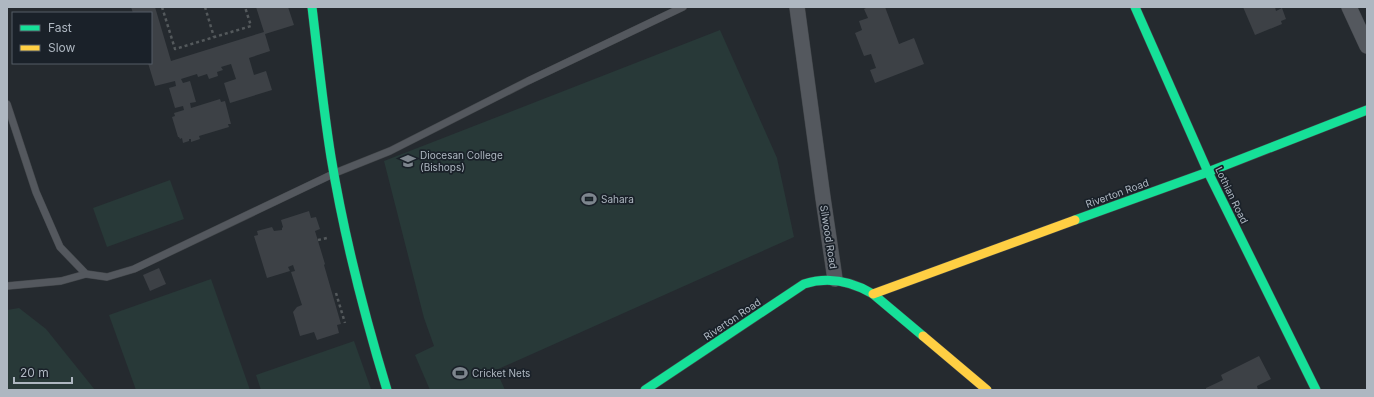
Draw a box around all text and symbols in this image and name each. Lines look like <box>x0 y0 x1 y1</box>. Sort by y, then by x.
legend <box>12 12 152 64</box>
text: Fast <box>48 20 72 35</box>
text: Slow <box>48 40 76 55</box>
place label: Diocesan College (Bishops) <box>420 149 503 173</box>
school or university icon: Diocesan College (Bishops) <box>399 152 417 170</box>
street label: Lothian Road <box>1213 165 1251 225</box>
street label: Riverton Road <box>1084 176 1150 210</box>
sports icon: Sahara <box>580 190 598 208</box>
place label: Sahara <box>601 193 634 205</box>
street label: Silwood Road <box>818 204 840 270</box>
street label: Riverton Road <box>701 296 763 342</box>
scale bar <box>14 359 72 385</box>
sports icon: Cricket Nets <box>451 364 469 382</box>
text: 20 m <box>20 365 49 380</box>
place label: Cricket Nets <box>472 367 530 379</box>

